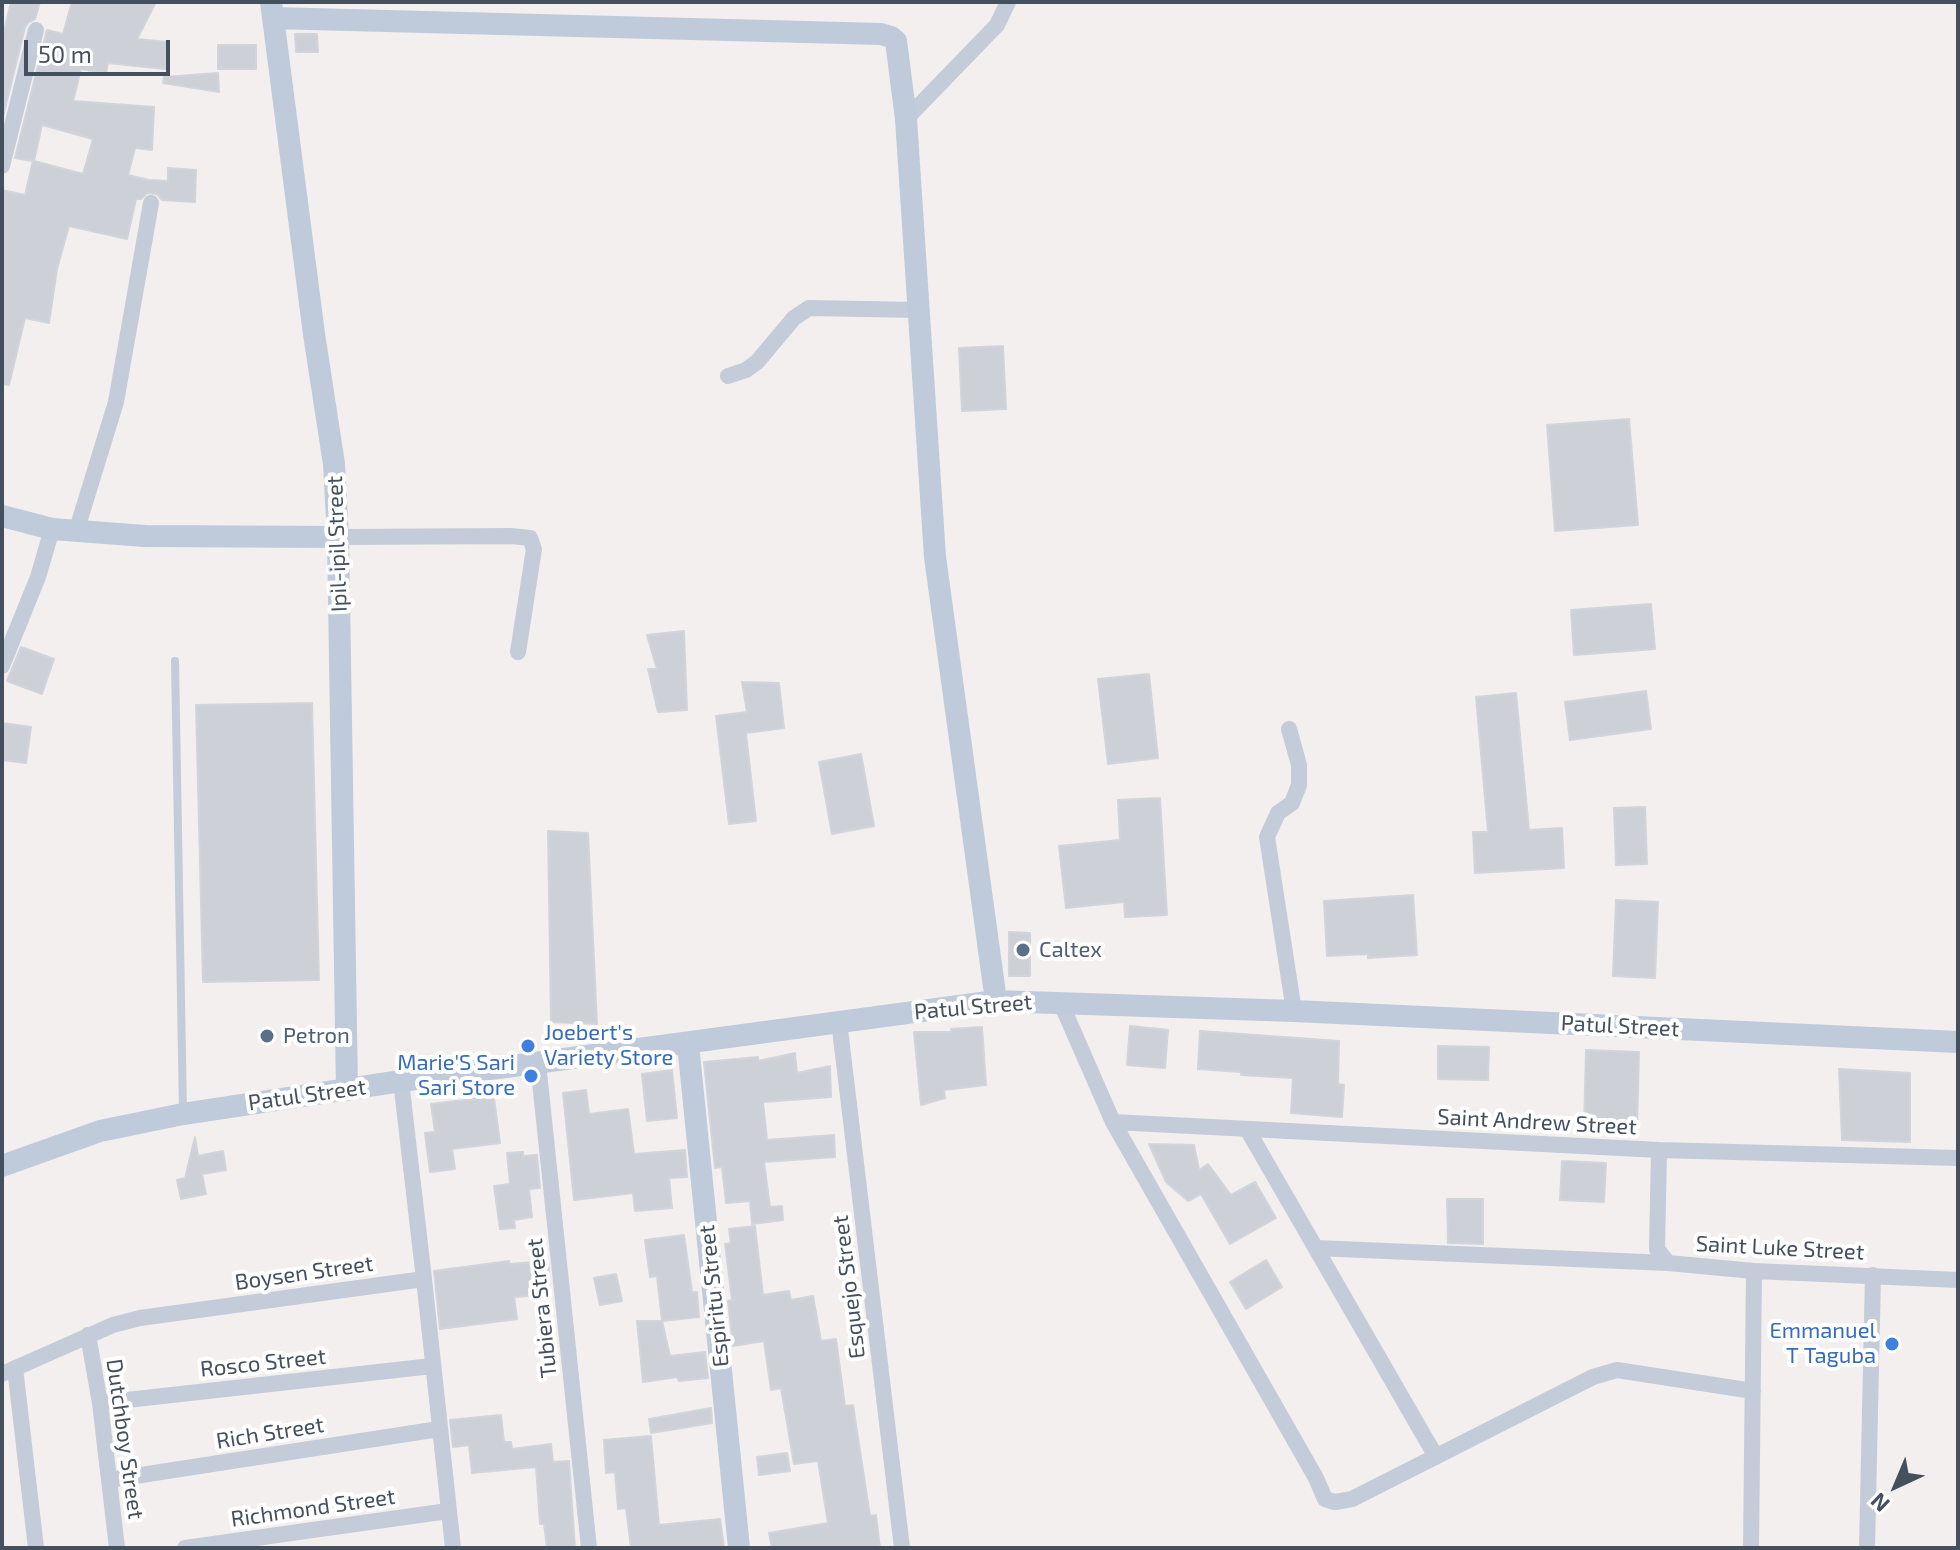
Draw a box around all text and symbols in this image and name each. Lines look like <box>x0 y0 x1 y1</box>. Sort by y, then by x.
scale bar <box>28 24 174 74</box>
text: 50 m <box>38 39 92 68</box>
street label: Ipil-ipil Street <box>321 475 353 613</box>
place label: Caltex <box>1039 937 1102 963</box>
marker: Caltex <box>1014 941 1032 959</box>
street label: Patul Street <box>913 989 1033 1025</box>
street label: Patul Street <box>1560 1010 1680 1042</box>
place label: Joebert's Variety Store <box>544 1020 673 1072</box>
place label: Petron <box>283 1023 350 1049</box>
marker: Petron <box>258 1027 276 1045</box>
marker: Joebert's Variety Store <box>519 1037 537 1055</box>
place label: Marie'S Sari Sari Store <box>397 1050 515 1102</box>
marker: Marie'S Sari Sari Store <box>522 1067 540 1085</box>
street label: Patul Street <box>247 1074 367 1116</box>
street label: Saint Andrew Street <box>1437 1104 1637 1140</box>
street label: Esquejo Street <box>827 1214 871 1360</box>
street label: Espiritu Street <box>693 1224 735 1368</box>
street label: Saint Luke Street <box>1695 1230 1865 1266</box>
street label: Tubiera Street <box>522 1237 562 1379</box>
street label: Boysen Street <box>233 1250 375 1296</box>
place label: Emmanuel T Taguba <box>1769 1318 1876 1370</box>
marker: Emmanuel T Taguba <box>1883 1335 1901 1353</box>
street label: Rosco Street <box>199 1343 327 1383</box>
street label: Dutchboy Street <box>101 1357 149 1521</box>
street label: Rich Street <box>214 1411 326 1455</box>
north arrow <box>1856 1446 1936 1526</box>
street label: Richmond Street <box>229 1483 397 1533</box>
text: N <box>1865 1488 1894 1518</box>

